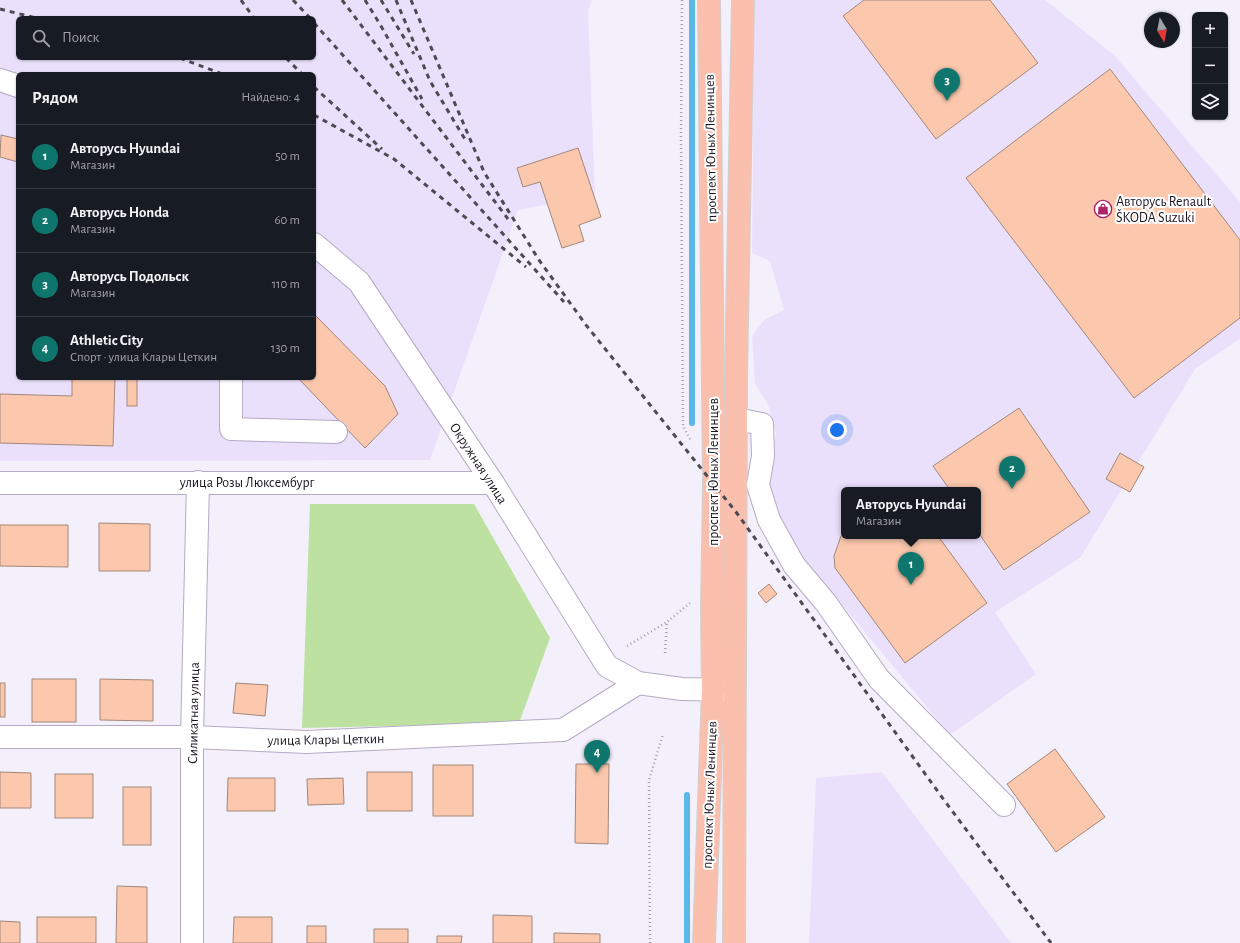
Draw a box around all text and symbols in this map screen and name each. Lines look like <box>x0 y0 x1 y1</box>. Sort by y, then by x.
north arrow <box>1144 12 1180 48</box>
map controls <box>1192 12 1228 120</box>
button: + <box>1192 12 1228 48</box>
search box <box>16 16 316 60</box>
icon: search <box>30 27 52 49</box>
text: Поиск <box>62 30 100 45</box>
button: − <box>1192 48 1228 84</box>
pin: 3 <box>934 68 960 101</box>
street label: проспект Юных Ленинцев <box>703 74 719 222</box>
button: layers <box>1192 84 1228 120</box>
text: Рядом <box>32 89 78 106</box>
text: Найдено: 4 <box>241 91 300 104</box>
text: Авторусь Hyundai <box>70 141 180 156</box>
text: 1 <box>43 150 47 163</box>
text: 50 m <box>275 150 300 163</box>
text: Магазин <box>70 159 116 172</box>
place label: Авторусь Renault ŠKODA Suzuki <box>1116 195 1212 225</box>
shop icon: Авторусь Renault ŠKODA Suzuki <box>1093 199 1113 219</box>
text: Авторусь Honda <box>70 205 169 220</box>
text: 2 <box>42 214 48 227</box>
text: 60 m <box>274 214 300 227</box>
text: Магазин <box>70 223 116 236</box>
text: Авторусь Подольск <box>70 269 189 284</box>
text: 3 <box>42 278 48 291</box>
text: 110 m <box>272 278 300 291</box>
text: Магазин <box>70 287 116 300</box>
text: Athletic City <box>70 333 143 348</box>
text: 4 <box>42 342 48 355</box>
text: 130 m <box>271 342 300 355</box>
text: Спорт · улица Клары Цеткин <box>70 351 217 364</box>
street label: проспект Юных Ленинцев <box>707 398 721 546</box>
street label: Окружная улица <box>447 420 510 507</box>
your location <box>827 420 847 440</box>
pin: 2 <box>999 456 1025 489</box>
street label: улица Розы Люксембург <box>179 476 314 490</box>
popup <box>841 487 981 539</box>
text: Авторусь Hyundai <box>856 497 966 512</box>
text: Магазин <box>856 515 901 528</box>
pin: 1 <box>898 552 924 585</box>
street label: Силикатная улица <box>186 661 202 764</box>
street label: проспект Юных Ленинцев <box>700 721 720 869</box>
street label: улица Клары Цеткин <box>266 732 385 748</box>
pin: 4 <box>584 740 610 773</box>

